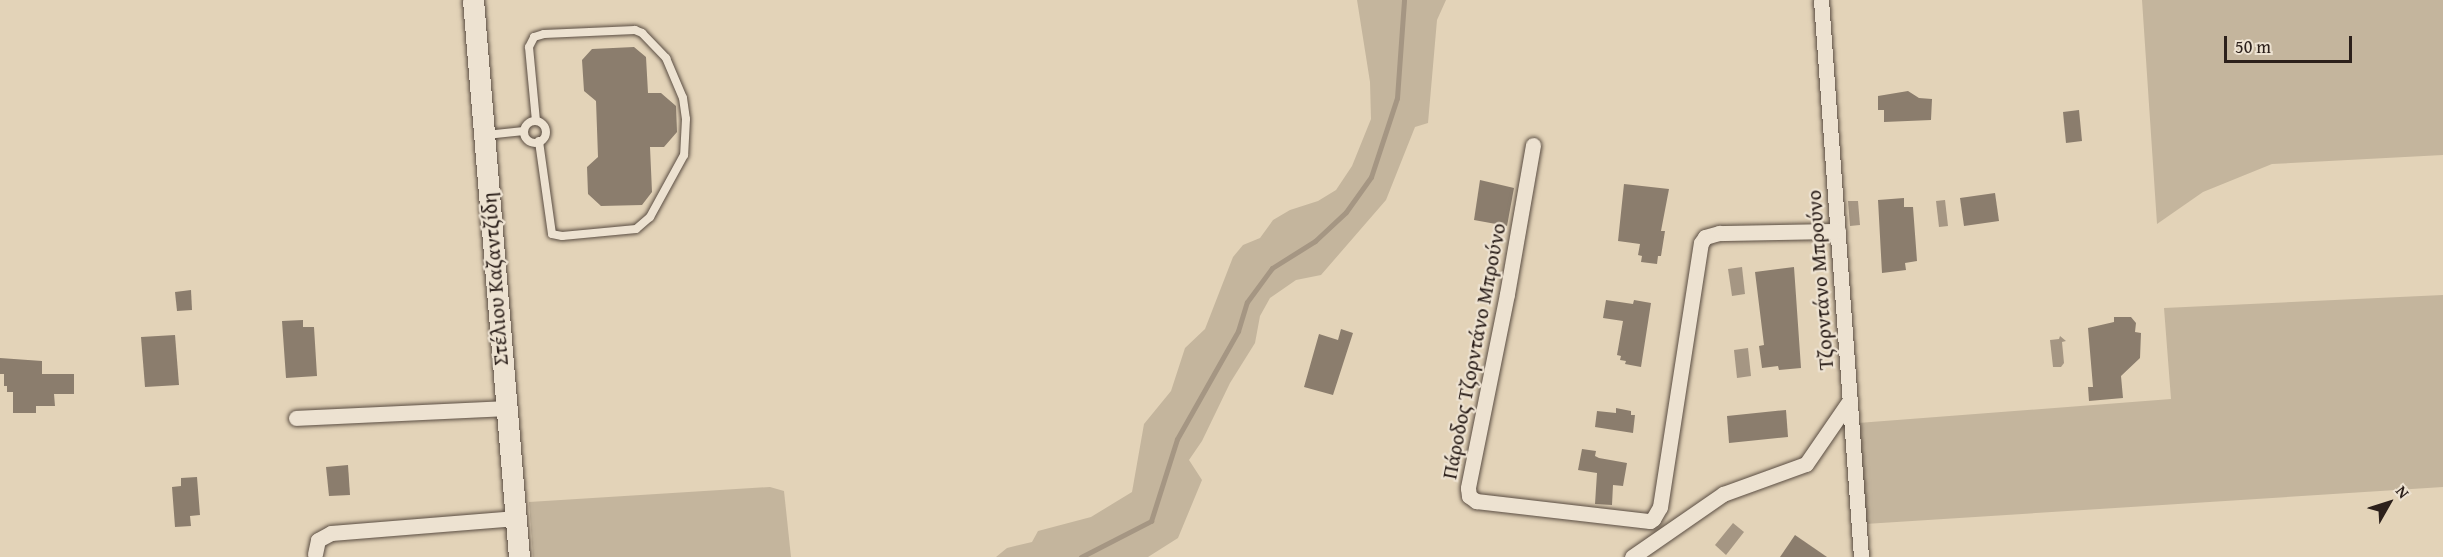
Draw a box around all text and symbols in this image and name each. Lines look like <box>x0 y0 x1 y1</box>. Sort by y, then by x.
scale bar <box>2227 24 2354 62</box>
text: 50 m <box>2235 33 2271 60</box>
street label: Τζορντάνο Μπρούνο <box>1801 189 1839 371</box>
street label: Στέλιου Καζαντζίδη <box>476 192 514 366</box>
street label: Πάροδος Τζορντάνο Μπρούνο <box>1437 221 1511 481</box>
north arrow <box>2359 473 2419 533</box>
text: N <box>2390 480 2416 503</box>

